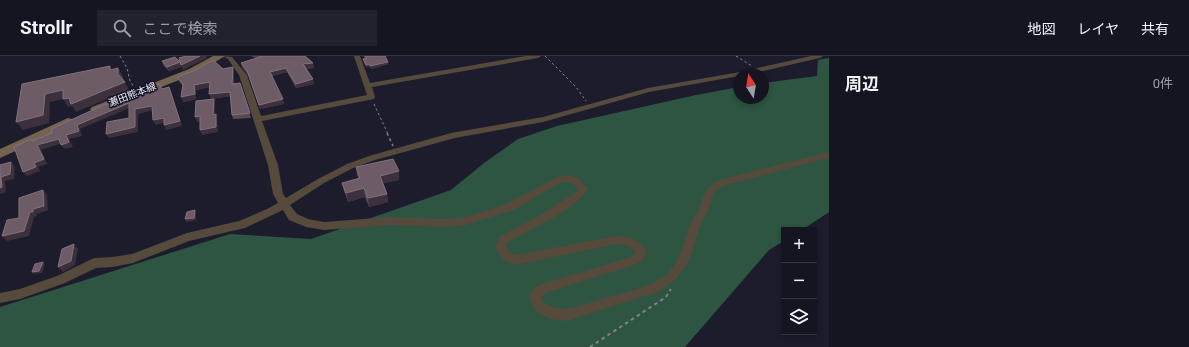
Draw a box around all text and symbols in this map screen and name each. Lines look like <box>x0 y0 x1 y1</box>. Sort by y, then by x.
search box <box>97 10 377 46</box>
text: Strollr <box>20 16 73 39</box>
icon: search <box>111 17 133 39</box>
text: ここで検索 <box>143 20 218 38</box>
text: 地図 <box>1027 21 1055 37</box>
text: レイヤ <box>1077 21 1119 37</box>
text: 共有 <box>1141 21 1169 37</box>
north arrow <box>733 68 769 104</box>
text: 周辺 <box>845 74 879 94</box>
text: 0件 <box>1153 76 1173 91</box>
street label: 瀬田熊本線 <box>107 80 157 109</box>
map controls <box>781 227 817 335</box>
button: + <box>781 227 817 263</box>
button: − <box>781 263 817 299</box>
button: layers <box>781 299 817 335</box>

